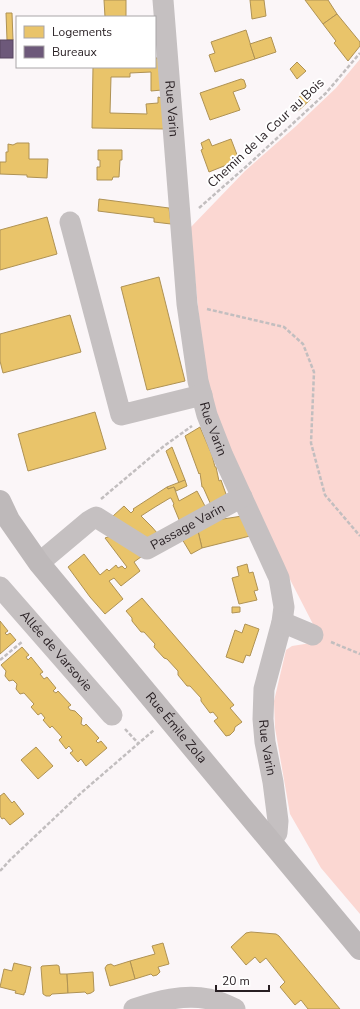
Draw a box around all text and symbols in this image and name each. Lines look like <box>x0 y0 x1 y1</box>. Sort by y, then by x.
legend <box>16 16 156 68</box>
text: Logements <box>52 24 112 40</box>
text: Bureaux <box>52 44 98 60</box>
street label: Chemin de la Cour au Bois <box>204 74 328 192</box>
street label: Rue Varin <box>160 80 183 138</box>
street label: Rue Varin <box>195 400 231 459</box>
street label: Passage Varin <box>147 499 228 554</box>
street label: Allée de Varsovie <box>16 607 96 695</box>
street label: Rue Émile Zola <box>141 689 211 767</box>
street label: Rue Varin <box>254 719 281 777</box>
scale bar <box>216 967 269 993</box>
text: 20 m <box>222 973 250 989</box>

